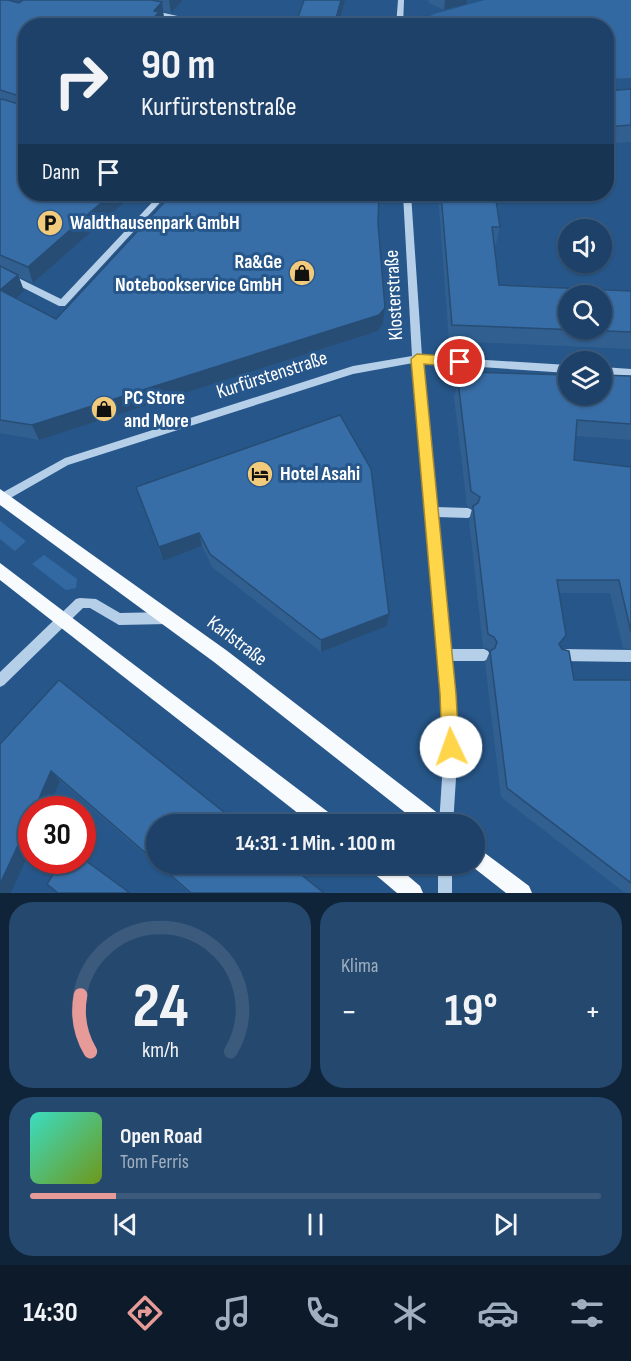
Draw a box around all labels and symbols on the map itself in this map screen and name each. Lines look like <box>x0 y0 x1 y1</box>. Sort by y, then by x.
parking icon: Waldthausenpark GmbH <box>35 208 65 238</box>
place label: Waldthausenpark GmbH <box>70 211 240 235</box>
street label: Klosterstraße <box>380 249 408 341</box>
place label: Ra&Ge Notebookservice GmbH <box>115 250 282 297</box>
shop icon: Ra&Ge Notebookservice GmbH <box>287 258 317 288</box>
pin <box>434 336 485 387</box>
street label: Kurfürstenstraße <box>213 346 331 404</box>
place label: PC Store and More <box>124 386 189 433</box>
shop icon: PC Store and More <box>89 394 119 424</box>
hotel icon: Hotel Asahi <box>245 459 275 489</box>
place label: Hotel Asahi <box>280 462 360 486</box>
street label: Karlstraße <box>202 611 272 671</box>
position arrow <box>419 715 483 779</box>
speed limit sign: 30 <box>18 796 96 874</box>

